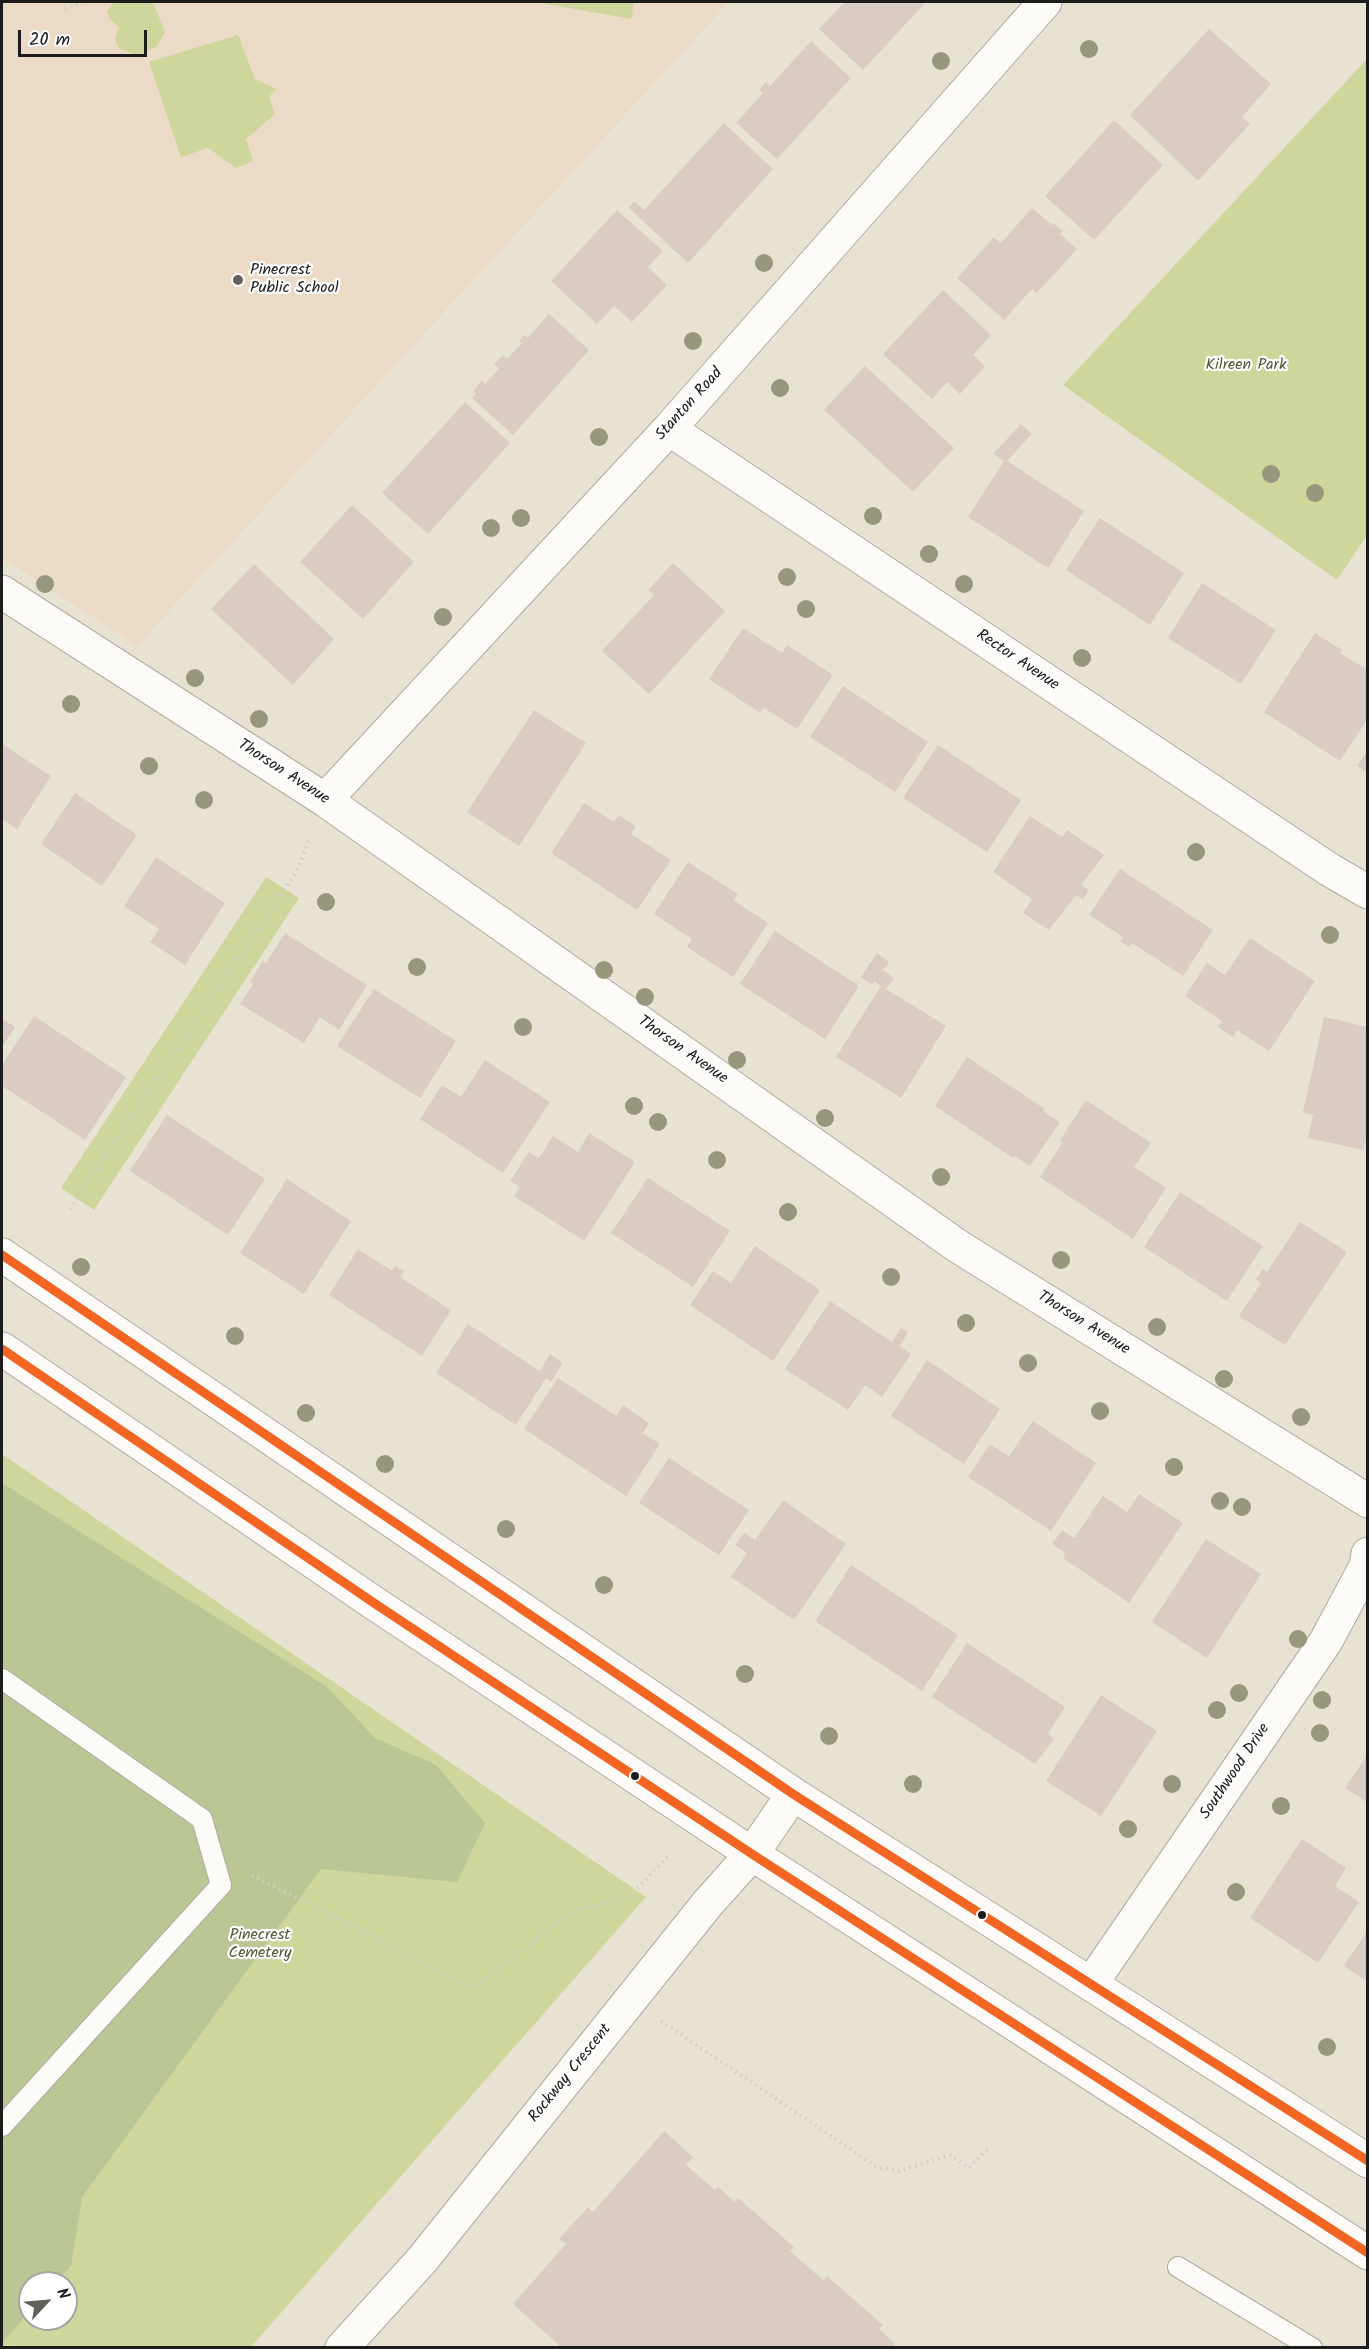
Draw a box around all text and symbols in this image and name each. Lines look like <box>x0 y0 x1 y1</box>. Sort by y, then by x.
scale bar <box>21 18 150 56</box>
text: 20 m <box>29 26 70 55</box>
place label: Pinecrest Public School <box>250 261 339 299</box>
marker: Pinecrest Public School <box>231 273 245 287</box>
park label: Kilreen Park <box>1206 356 1286 376</box>
street label: Stanton Road <box>652 365 728 445</box>
street label: Rector Avenue <box>972 626 1062 696</box>
street label: Thorson Avenue <box>233 736 333 810</box>
street label: Thorson Avenue <box>633 1013 731 1089</box>
street label: Thorson Avenue <box>1033 1288 1133 1360</box>
street label: Southwood Drive <box>1197 1721 1275 1823</box>
unlabelled marker <box>629 1770 641 1782</box>
unlabelled marker <box>976 1909 988 1921</box>
park label: Pinecrest Cemetery <box>229 1926 291 1964</box>
street label: Rockway Crescent <box>525 2021 617 2127</box>
north arrow <box>18 2271 78 2331</box>
text: N <box>49 2284 76 2304</box>

